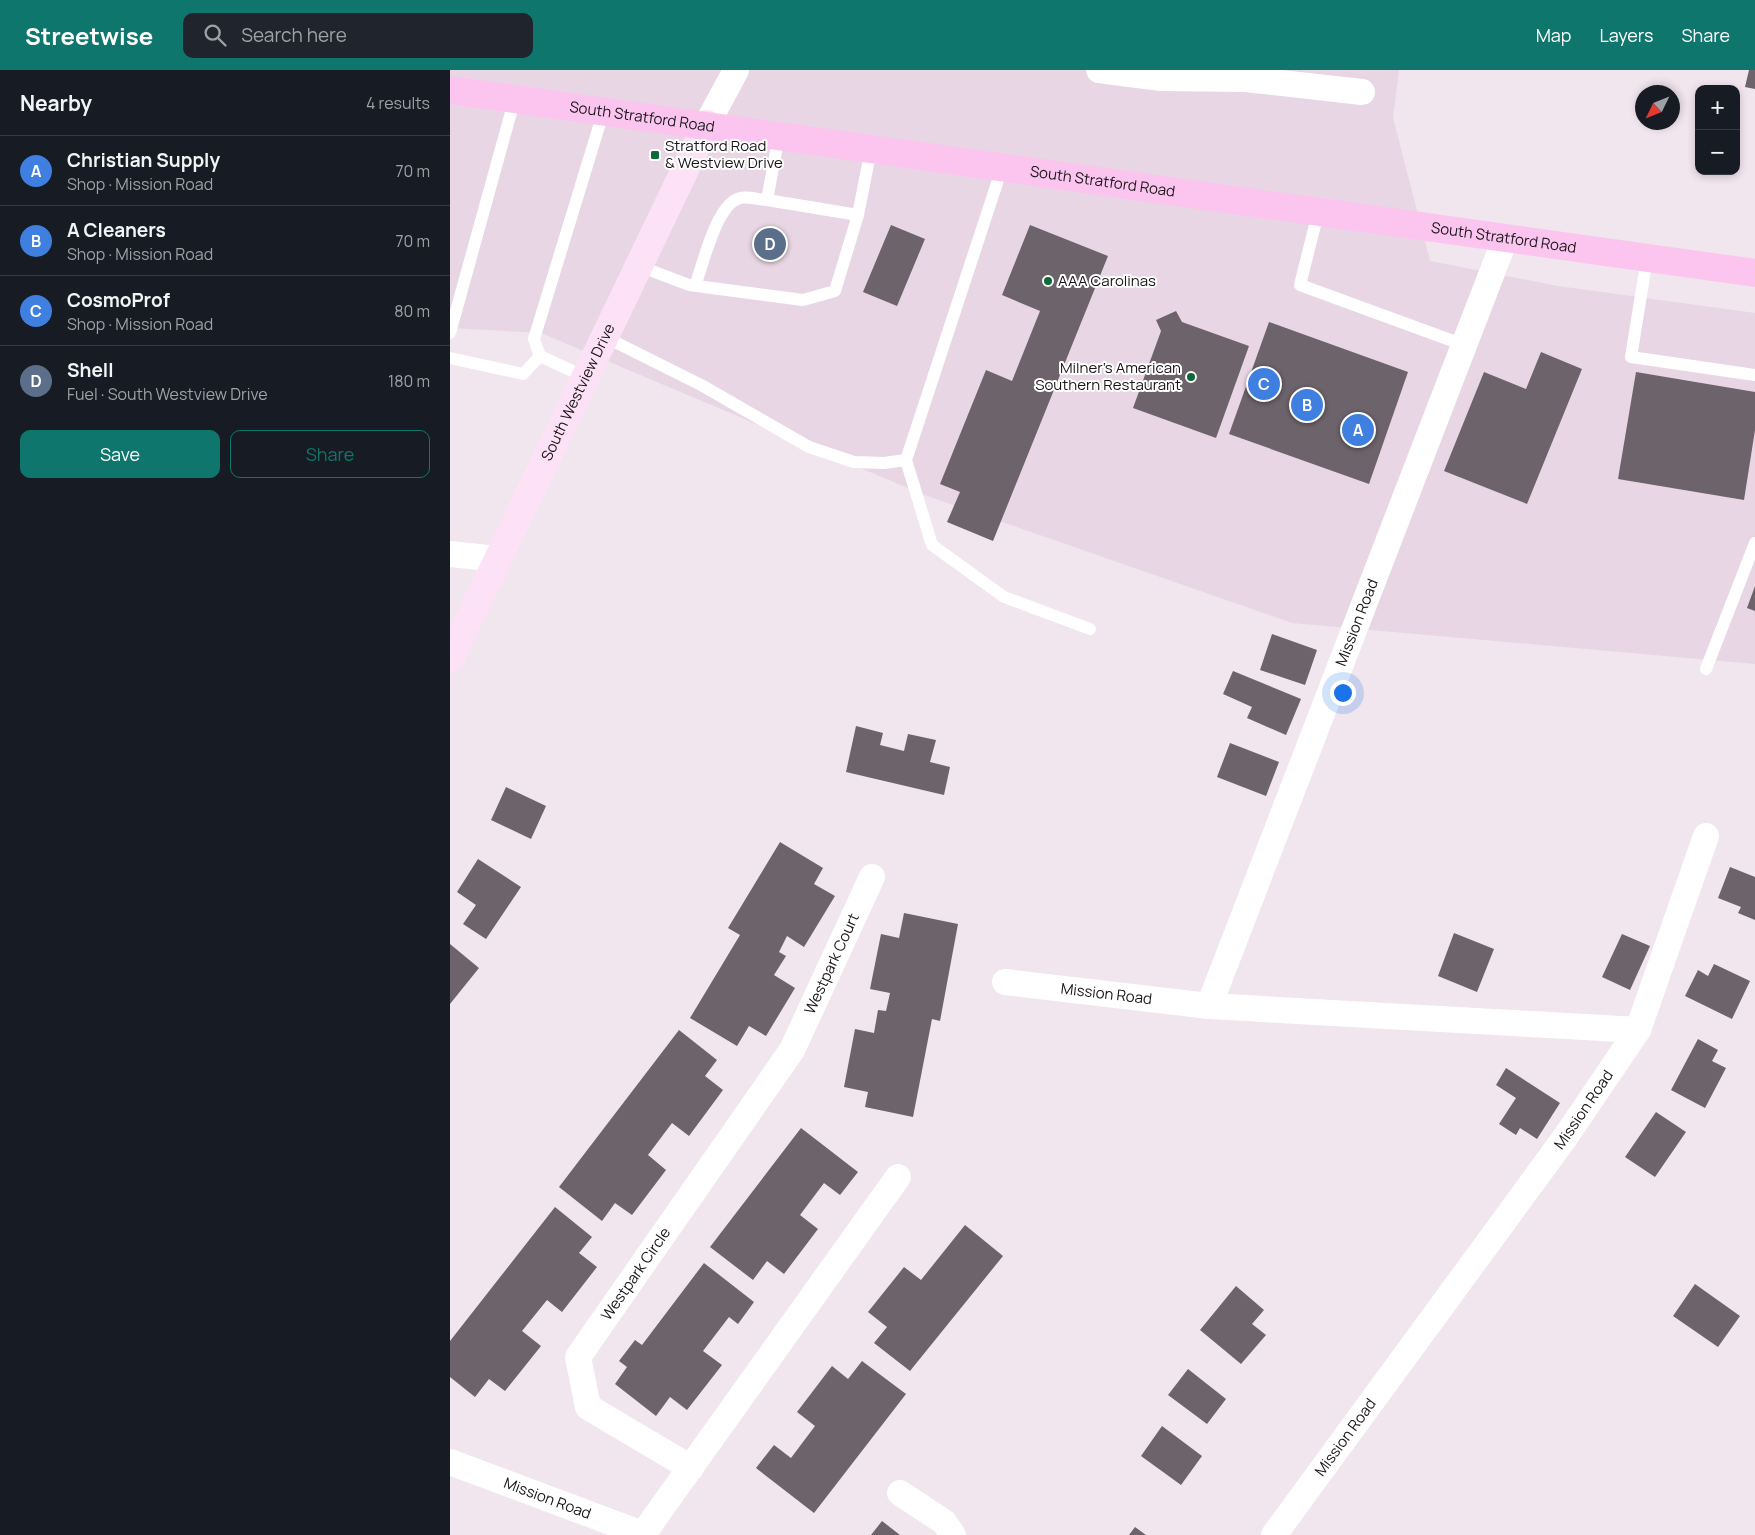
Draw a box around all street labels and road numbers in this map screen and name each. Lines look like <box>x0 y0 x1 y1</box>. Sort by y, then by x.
street label: South Stratford Road <box>568 96 716 137</box>
street label: South Stratford Road <box>1029 160 1177 202</box>
street label: South Stratford Road <box>1430 217 1578 258</box>
street label: South Westview Drive <box>536 320 620 464</box>
street label: Mission Road <box>1330 576 1383 669</box>
street label: Westpark Court <box>799 910 864 1017</box>
street label: Mission Road <box>1060 978 1153 1009</box>
street label: Mission Road <box>1549 1066 1618 1154</box>
street label: Westpark Circle <box>596 1223 675 1324</box>
street label: Mission Road <box>1310 1394 1381 1480</box>
street label: Mission Road <box>501 1472 594 1524</box>

